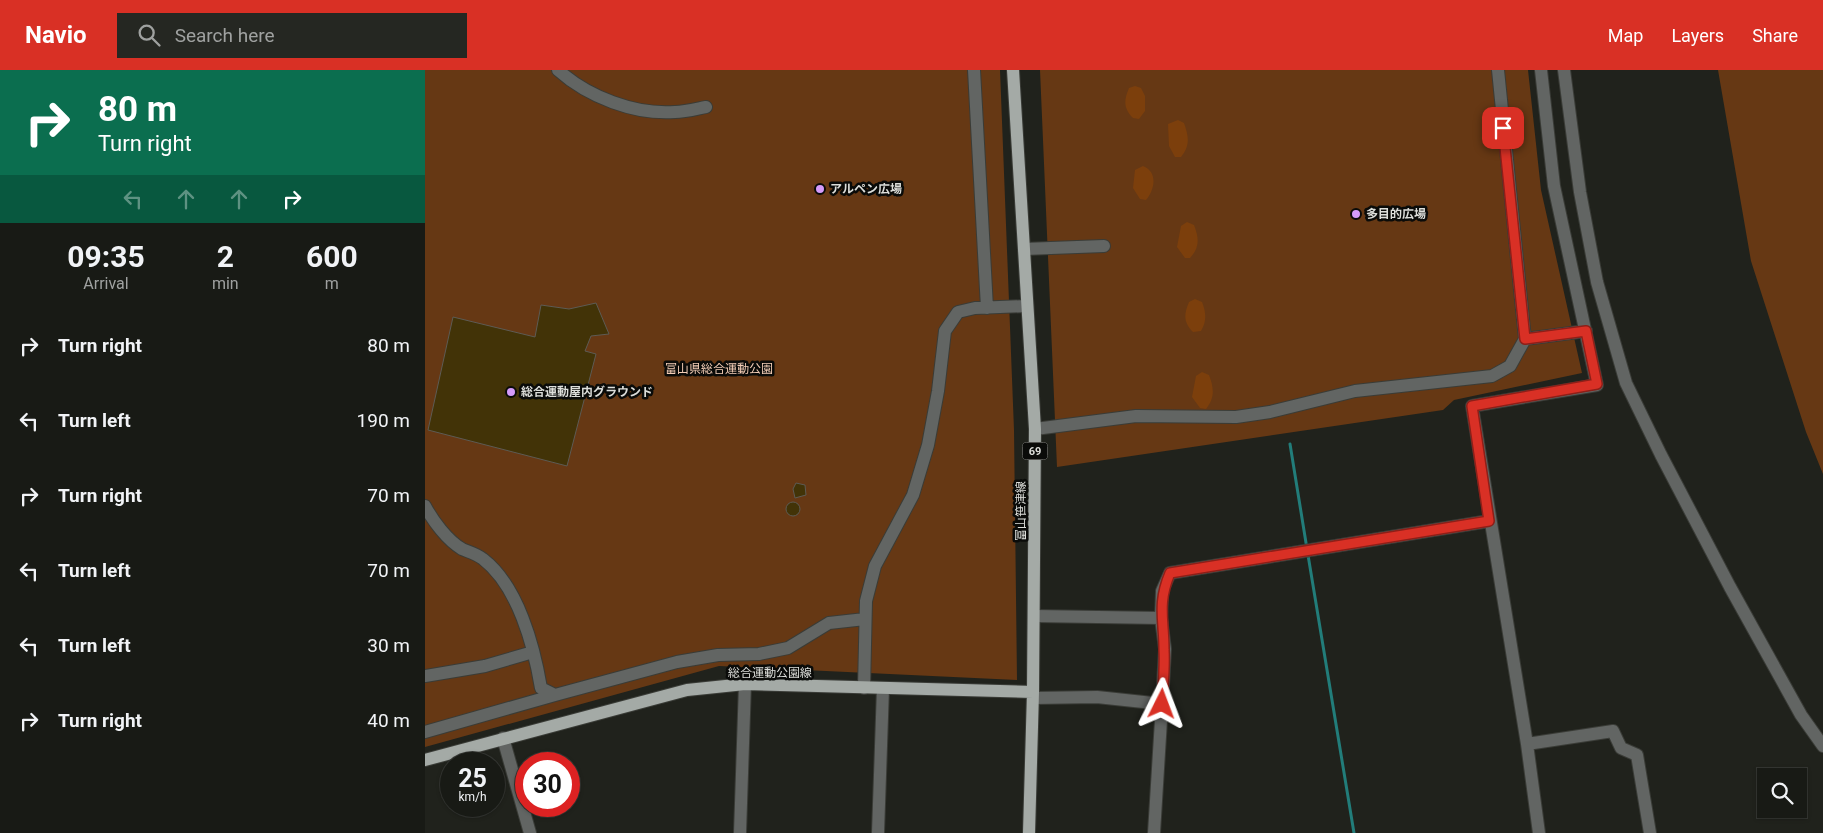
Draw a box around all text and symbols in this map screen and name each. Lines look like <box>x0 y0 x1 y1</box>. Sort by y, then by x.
search box <box>117 13 467 58</box>
text: Navio <box>25 21 87 49</box>
icon: search <box>135 21 163 49</box>
text: Search here <box>175 24 275 47</box>
text: Map <box>1608 25 1643 46</box>
text: Layers <box>1671 25 1724 46</box>
text: Share <box>1752 25 1798 46</box>
text: 80 m <box>98 89 177 130</box>
icon: right <box>15 90 80 155</box>
pin <box>1482 107 1524 149</box>
icon: arrive <box>1489 114 1517 142</box>
text: Turn right <box>98 131 192 156</box>
place label: アルペン広場 <box>830 182 902 196</box>
marker: アルペン広場 <box>814 183 826 195</box>
icon: left <box>119 185 147 213</box>
icon: ahead <box>172 185 200 213</box>
icon: ahead <box>225 185 253 213</box>
icon: right <box>278 185 306 213</box>
place label: 多目的広場 <box>1366 207 1426 221</box>
marker: 多目的広場 <box>1350 208 1362 220</box>
text: 09:35 <box>67 239 145 274</box>
text: 2 <box>217 239 234 274</box>
text: 600 <box>306 239 358 274</box>
text: Arrival <box>83 274 129 293</box>
text: min <box>212 274 239 293</box>
text: m <box>325 274 339 293</box>
icon: right <box>15 332 43 360</box>
text: Turn right <box>58 334 142 357</box>
text: 80 m <box>367 334 410 357</box>
park label: 富山県総合運動公園 <box>665 362 773 376</box>
place label: 総合運動屋内グラウンド <box>521 385 653 399</box>
marker: 総合運動屋内グラウンド <box>505 386 517 398</box>
icon: left <box>15 407 43 435</box>
text: Turn left <box>58 409 131 432</box>
text: 190 m <box>357 409 410 432</box>
road number: 69 <box>1023 442 1047 460</box>
street label: 富山笹津線 <box>1014 481 1028 541</box>
icon: right <box>15 482 43 510</box>
text: Turn right <box>58 484 142 507</box>
text: 70 m <box>367 484 410 507</box>
icon: left <box>15 557 43 585</box>
text: Turn left <box>58 559 131 582</box>
text: 70 m <box>367 559 410 582</box>
icon: left <box>15 632 43 660</box>
text: Turn left <box>58 634 131 657</box>
text: 30 m <box>367 634 410 657</box>
street label: 総合運動公園線 <box>728 666 812 680</box>
position arrow <box>1135 677 1187 729</box>
icon: right <box>15 707 43 735</box>
text: Turn right <box>58 709 142 732</box>
text: 40 m <box>367 709 410 732</box>
speed limit sign: 30 <box>515 752 580 817</box>
text: 25 <box>458 764 487 793</box>
map controls <box>1757 768 1807 818</box>
button: search <box>1757 768 1807 818</box>
text: km/h <box>458 790 487 804</box>

